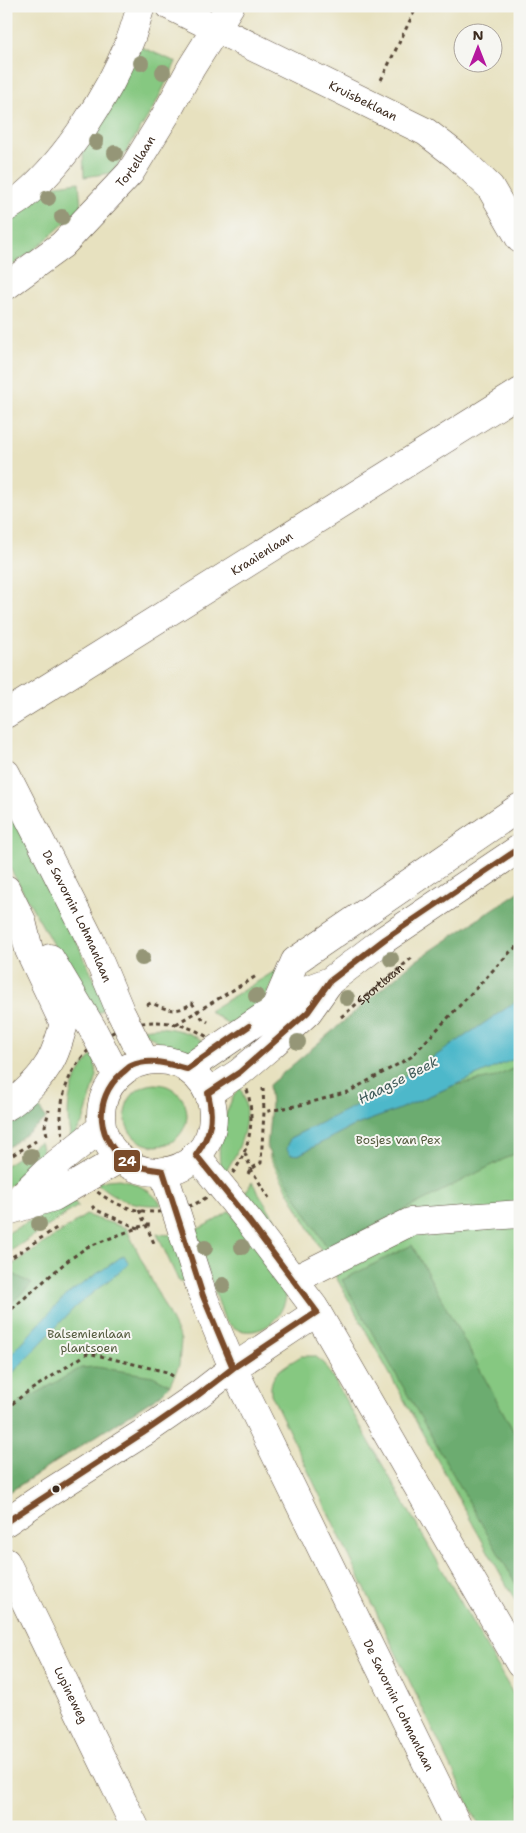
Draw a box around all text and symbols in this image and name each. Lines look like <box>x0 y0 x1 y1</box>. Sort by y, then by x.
north arrow <box>454 22 504 72</box>
text: N <box>472 26 484 44</box>
street label: Kruisbeklaan <box>326 77 400 125</box>
street label: Tortellaan <box>112 133 159 191</box>
street label: Kraaienlaan <box>228 528 296 579</box>
street label: De Savornin Lohmanlaan <box>38 848 115 985</box>
street label: Sportlaan <box>353 960 407 1009</box>
water label: Haagse Beek <box>355 1052 441 1108</box>
park label: Bosjes van Pex <box>356 1132 440 1148</box>
line badge: 24 <box>113 1149 141 1173</box>
text: 24 <box>117 1152 137 1170</box>
park label: Balsemienlaan plantsoen <box>47 1326 131 1356</box>
unlabelled marker <box>51 1484 61 1494</box>
street label: De Savornin Lohmanlaan <box>359 1637 437 1774</box>
street label: Lupineweg <box>50 1664 91 1726</box>

